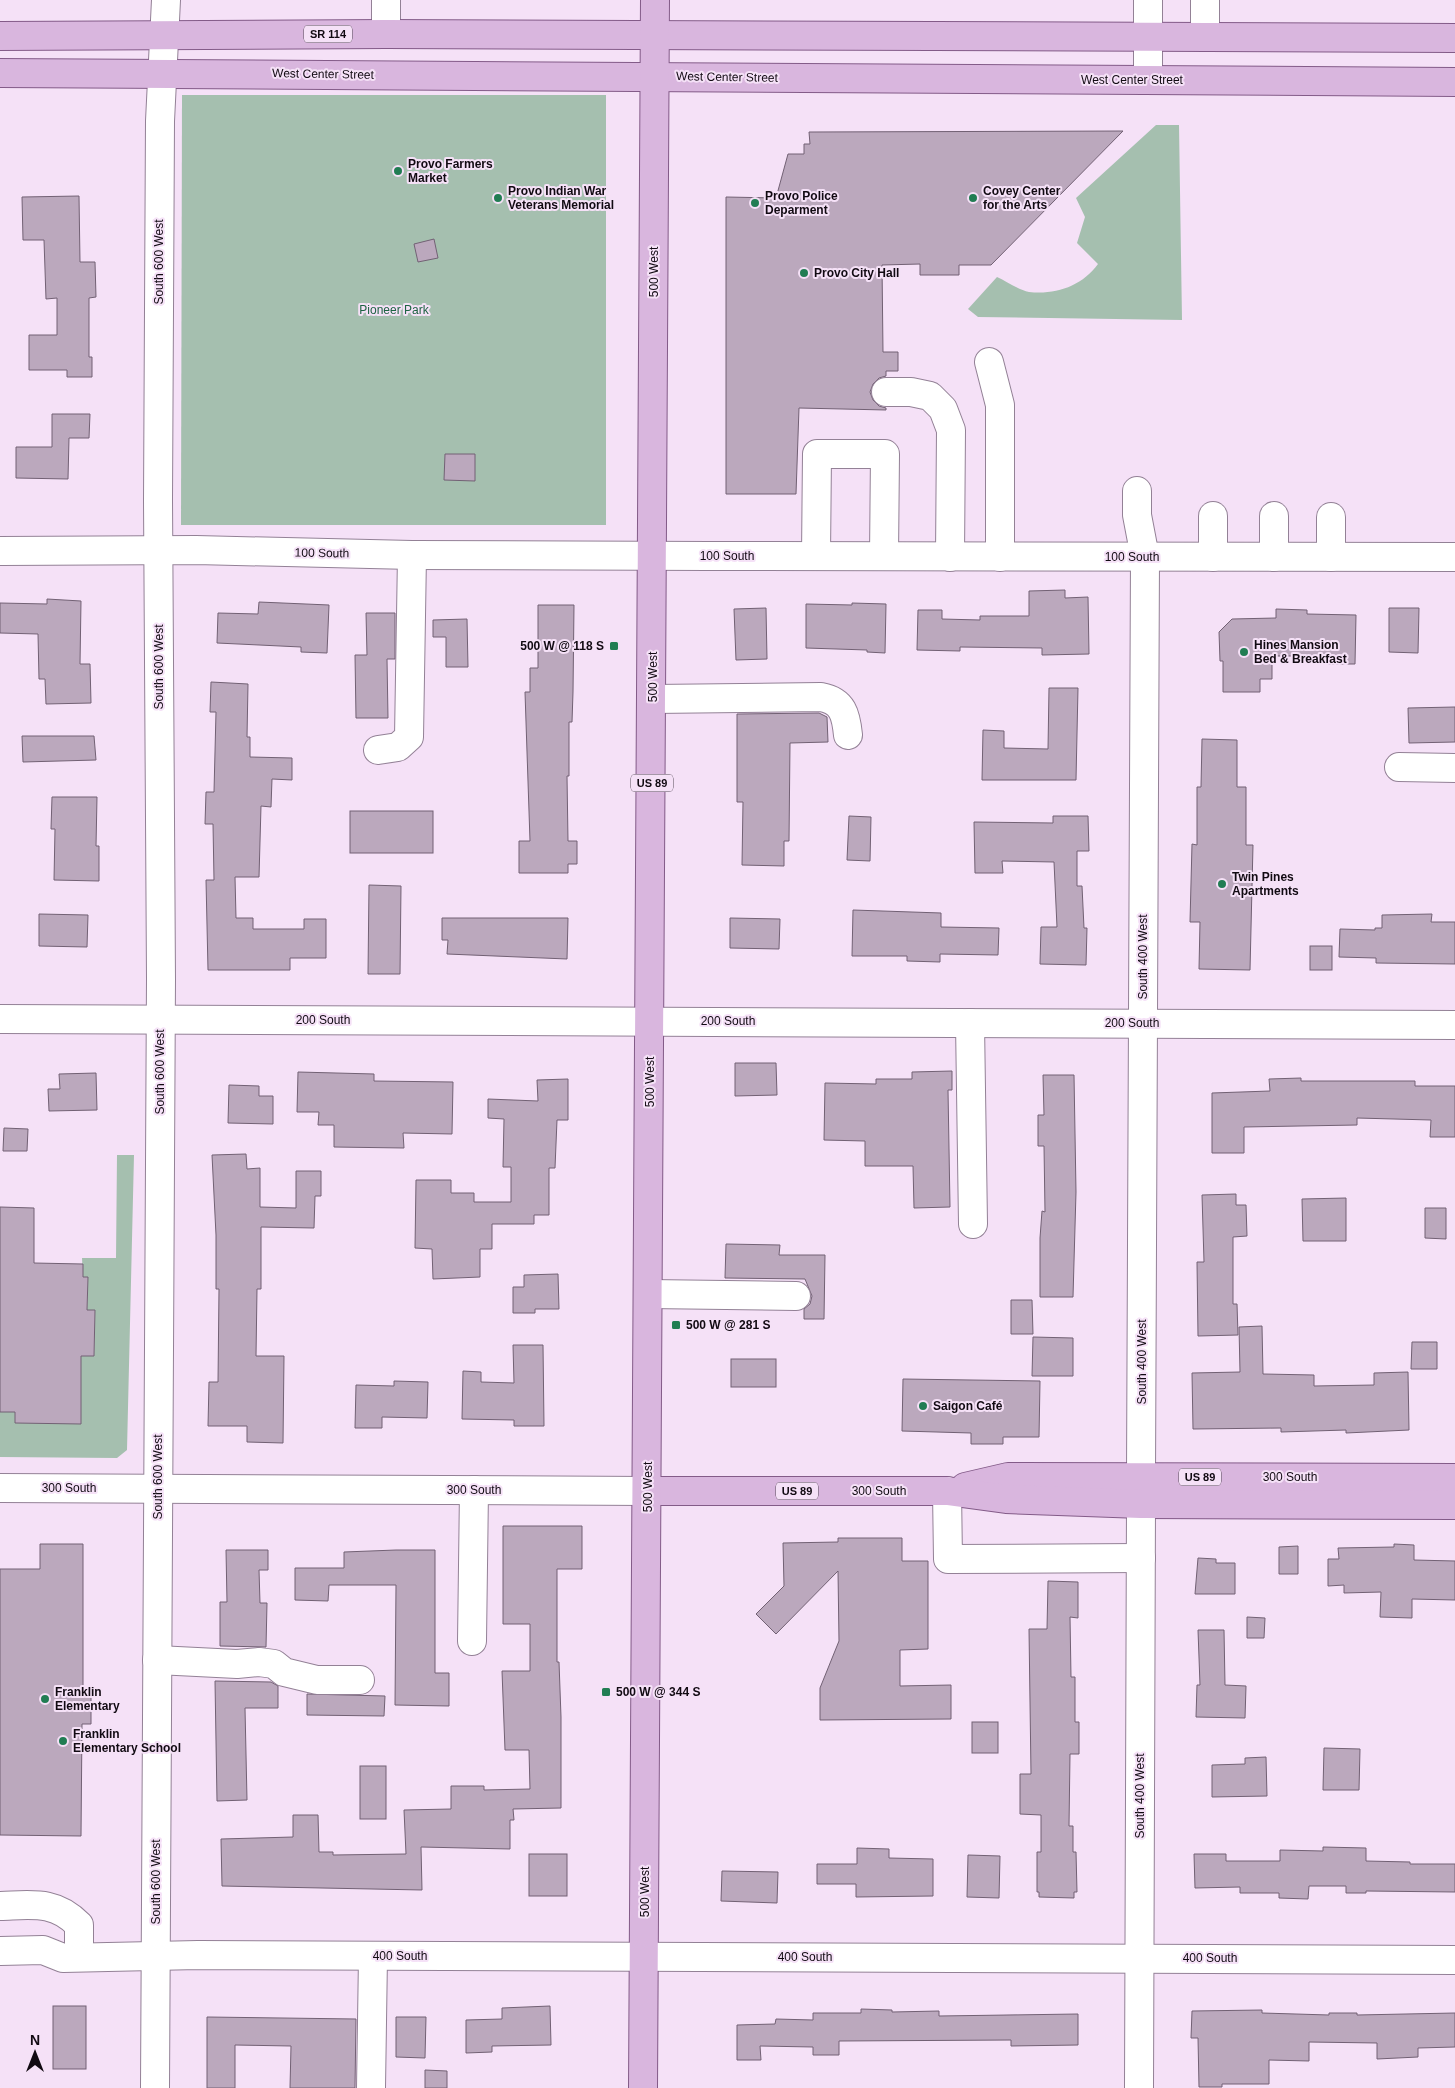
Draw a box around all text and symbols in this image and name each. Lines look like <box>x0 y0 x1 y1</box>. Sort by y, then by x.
road number: SR 114 <box>304 26 352 42</box>
street label: West Center Street <box>272 66 375 82</box>
street label: West Center Street <box>676 69 779 85</box>
street label: West Center Street <box>1081 73 1184 87</box>
place label: Provo Farmers Market <box>408 157 493 185</box>
marker: Provo Farmers Market <box>392 165 404 177</box>
place label: Provo Indian War Veterans Memorial <box>508 184 614 212</box>
place label: Covey Center for the Arts <box>983 184 1061 212</box>
place label: Provo Police Deparment <box>765 189 838 217</box>
marker: Provo Indian War Veterans Memorial <box>492 192 504 204</box>
marker: Covey Center for the Arts <box>967 192 979 204</box>
marker: Provo Police Deparment <box>749 197 761 209</box>
street label: South 600 West <box>152 219 166 305</box>
street label: 500 West <box>647 246 661 297</box>
place label: Provo City Hall <box>814 266 899 280</box>
marker: Provo City Hall <box>798 267 810 279</box>
park label: Pioneer Park <box>359 303 430 317</box>
street label: 100 South <box>295 546 349 560</box>
street label: 100 South <box>700 549 754 563</box>
street label: 100 South <box>1105 550 1159 564</box>
street label: South 600 West <box>152 624 166 710</box>
place label: Hines Mansion Bed & Breakfast <box>1254 638 1347 666</box>
place label: 500 W @ 118 S <box>520 639 604 653</box>
marker: 500 W @ 118 S <box>608 640 620 652</box>
marker: Hines Mansion Bed & Breakfast <box>1238 646 1250 658</box>
street label: 500 West <box>646 651 660 702</box>
road number: US 89 <box>631 774 673 791</box>
place label: Twin Pines Apartments <box>1232 870 1299 898</box>
marker: Twin Pines Apartments <box>1216 878 1228 890</box>
street label: South 400 West <box>1136 914 1150 1000</box>
street label: 200 South <box>296 1013 350 1027</box>
street label: 200 South <box>701 1014 755 1028</box>
street label: 200 South <box>1105 1016 1159 1030</box>
street label: South 600 West <box>153 1029 167 1115</box>
street label: 500 West <box>643 1056 657 1107</box>
place label: 500 W @ 281 S <box>686 1318 770 1332</box>
marker: 500 W @ 281 S <box>670 1319 682 1331</box>
street label: South 400 West <box>1135 1319 1149 1405</box>
place label: Saigon Café <box>933 1399 1003 1413</box>
marker: Saigon Café <box>917 1400 929 1412</box>
street label: South 600 West <box>151 1434 165 1520</box>
street label: 500 West <box>641 1461 655 1512</box>
road number: US 89 <box>1179 1468 1221 1485</box>
street label: 300 South <box>1263 1470 1317 1484</box>
street label: 300 South <box>42 1481 96 1495</box>
road number: US 89 <box>776 1482 818 1500</box>
street label: 300 South <box>447 1483 501 1497</box>
street label: 300 South <box>852 1484 906 1498</box>
place label: Franklin Elementary <box>55 1685 120 1713</box>
place label: 500 W @ 344 S <box>616 1685 700 1699</box>
marker: 500 W @ 344 S <box>600 1686 612 1698</box>
marker: Franklin Elementary <box>39 1693 51 1705</box>
place label: Franklin Elementary School <box>73 1727 181 1755</box>
marker: Franklin Elementary School <box>57 1735 69 1747</box>
street label: South 400 West <box>1133 1753 1147 1839</box>
street label: South 600 West <box>149 1839 163 1925</box>
street label: 500 West <box>638 1866 652 1917</box>
street label: 400 South <box>373 1949 427 1963</box>
street label: 400 South <box>778 1950 832 1964</box>
street label: 400 South <box>1183 1951 1237 1965</box>
north arrow <box>10 2028 60 2078</box>
text: N <box>30 2032 40 2048</box>

